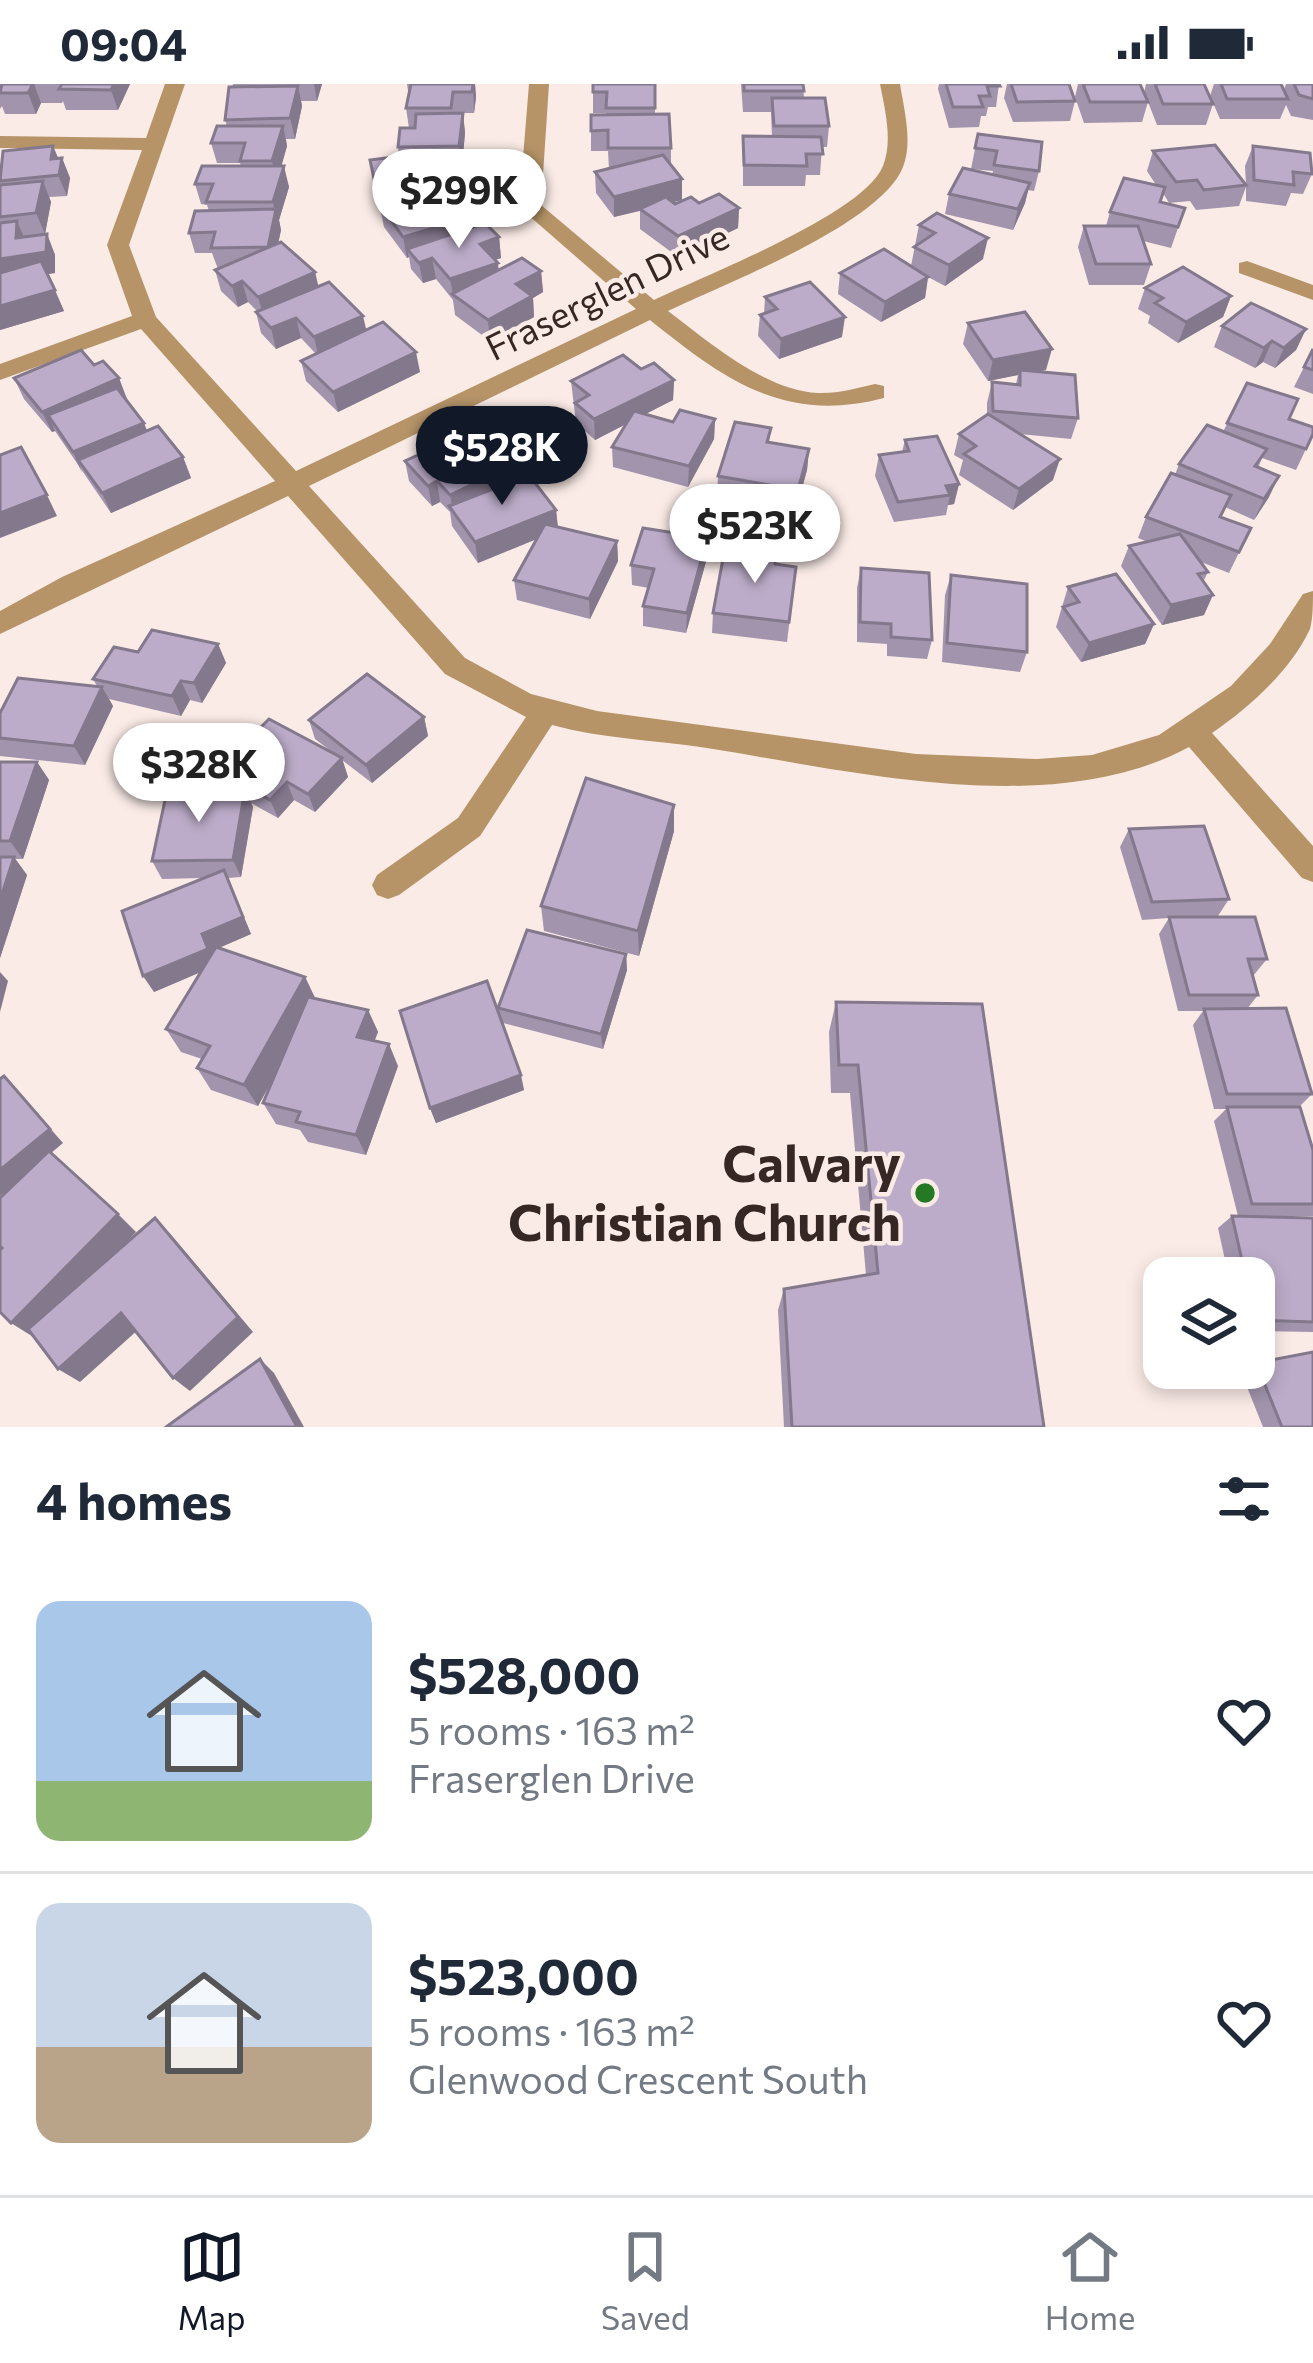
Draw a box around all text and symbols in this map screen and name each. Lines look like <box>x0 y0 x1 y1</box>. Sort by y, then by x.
text: 09:04 <box>60 15 187 70</box>
pin: $299K <box>375 149 543 251</box>
text: $299K <box>399 164 519 212</box>
street label: Fraserglen Drive <box>477 212 735 368</box>
pin: $528K <box>418 406 586 508</box>
text: $528K <box>443 421 561 469</box>
pin: $523K <box>671 484 839 586</box>
text: $523K <box>696 499 814 547</box>
pin: $328K <box>115 723 283 825</box>
text: $328K <box>140 738 258 786</box>
place label: Calvary Christian Church <box>508 1130 901 1252</box>
marker: Calvary Christian Church <box>912 1180 938 1206</box>
map controls <box>1143 1257 1275 1389</box>
button: layers <box>1143 1257 1275 1389</box>
icon: filters <box>1211 1466 1277 1532</box>
text: 4 homes <box>36 1468 232 1531</box>
text: $528,000 <box>408 1642 640 1705</box>
icon: home <box>132 1649 276 1793</box>
icon: heart <box>1211 1688 1277 1754</box>
text: 5 rooms · 163 m² <box>408 1705 695 1753</box>
text: Fraserglen Drive <box>408 1753 695 1801</box>
text: $523,000 <box>408 1943 639 2006</box>
icon: home <box>132 1951 276 2095</box>
icon: heart <box>1211 1990 1277 2056</box>
text: 5 rooms · 163 m² <box>408 2006 695 2054</box>
text: Glenwood Crescent South <box>408 2054 868 2102</box>
tab: Map <box>178 2224 246 2337</box>
tab: Saved <box>601 2224 690 2337</box>
tab: Home <box>1045 2224 1135 2337</box>

